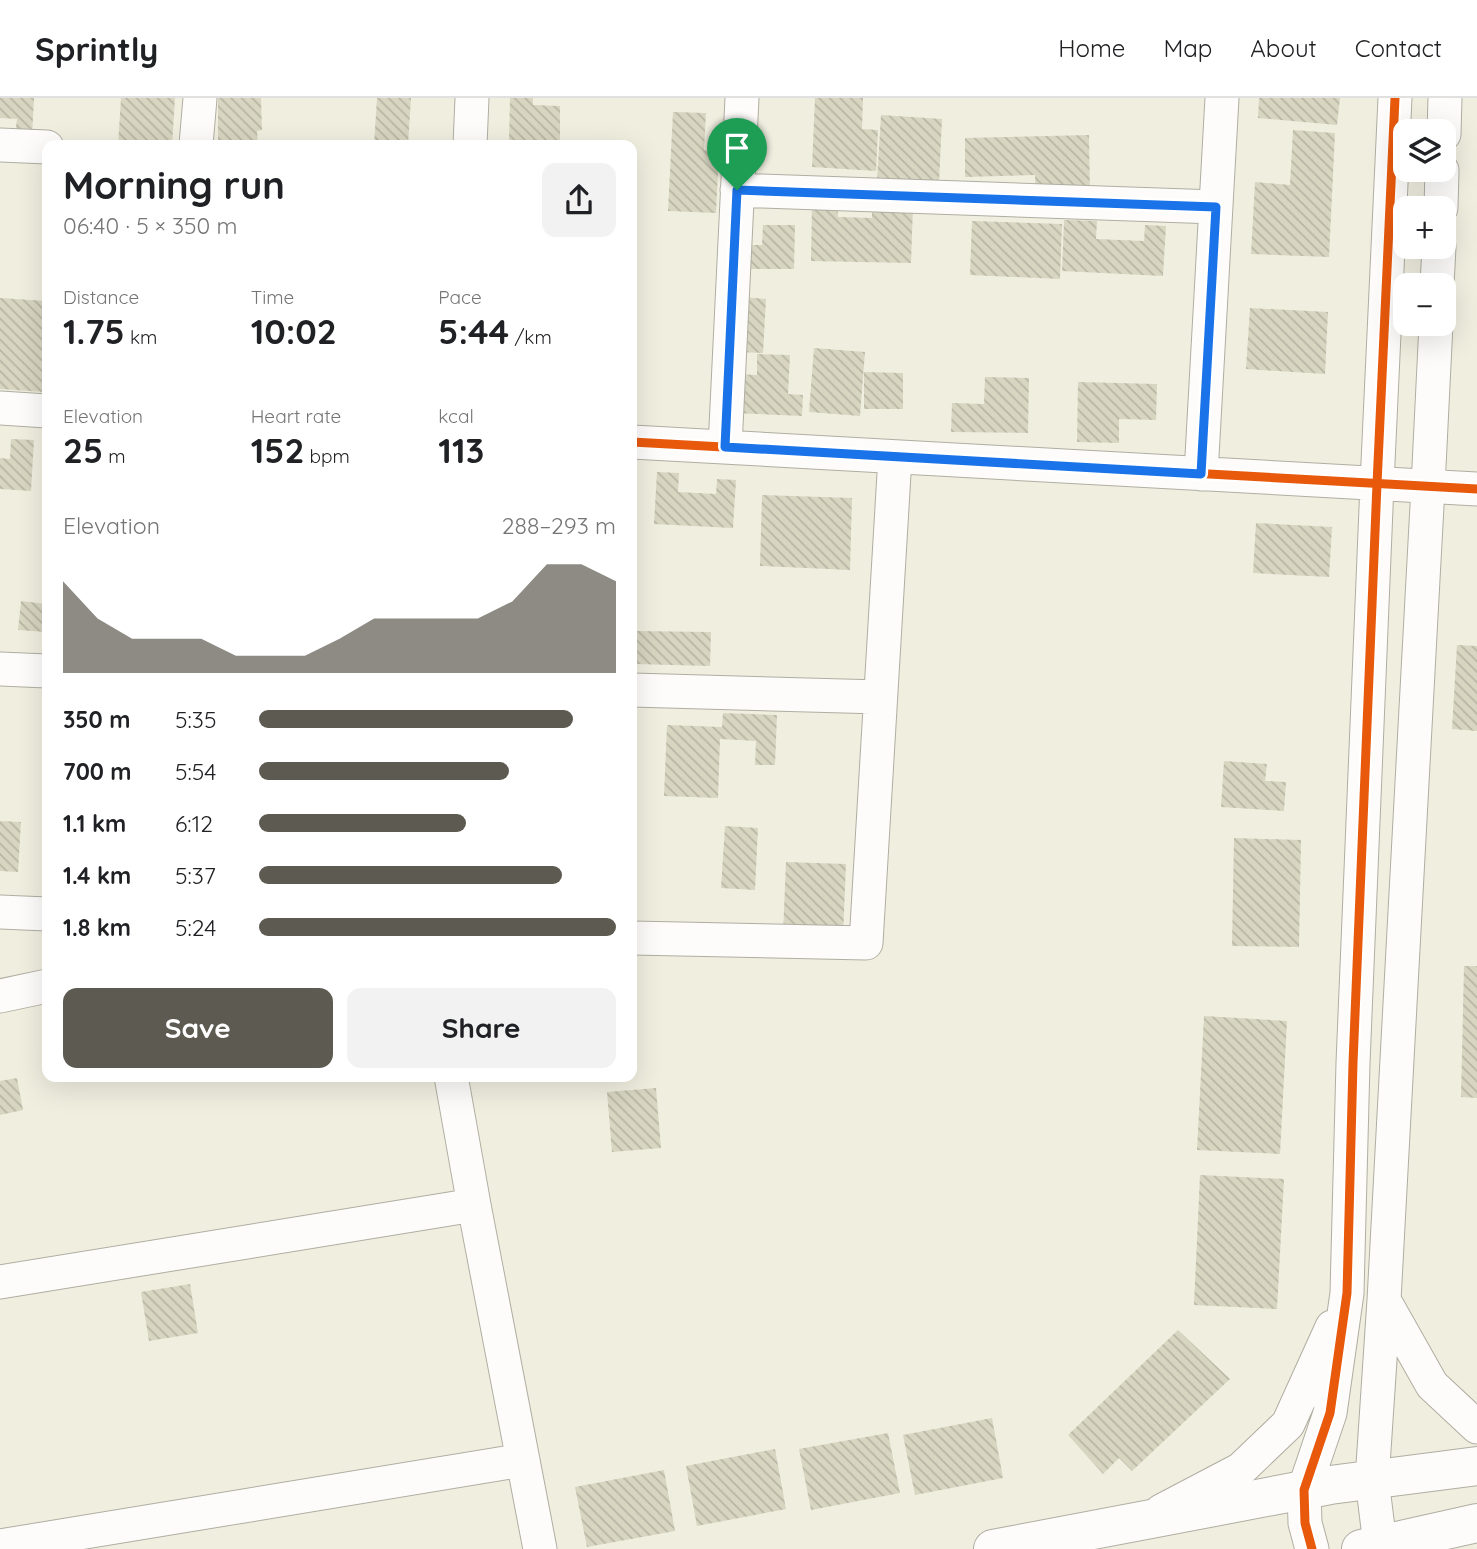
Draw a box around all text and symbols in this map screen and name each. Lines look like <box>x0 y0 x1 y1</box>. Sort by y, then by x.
text: Sprintly <box>35 28 159 69</box>
text: Home <box>1058 33 1125 63</box>
text: Map <box>1163 33 1212 63</box>
text: About <box>1250 33 1317 63</box>
text: Contact <box>1355 33 1442 63</box>
pin <box>707 118 767 190</box>
map controls <box>1393 119 1456 336</box>
button: layers <box>1393 119 1456 182</box>
icon: arrive <box>718 129 756 167</box>
text: Morning run <box>63 161 285 209</box>
button: share <box>542 163 616 237</box>
button: + <box>1393 196 1456 259</box>
text: 06:40 · 5 × 350 m <box>63 211 237 240</box>
button: − <box>1393 273 1456 336</box>
text: Distance <box>63 285 139 309</box>
text: Time <box>251 285 294 309</box>
text: Pace <box>438 285 482 309</box>
text: 1.75 <box>63 309 125 353</box>
text: 10:02 <box>251 309 337 353</box>
text: 5:44 <box>438 309 509 353</box>
text: km <box>125 325 157 349</box>
text: /km <box>509 325 552 349</box>
text: Elevation <box>63 404 143 428</box>
text: Heart rate <box>251 404 341 428</box>
text: kcal <box>438 404 474 428</box>
text: 25 <box>63 428 103 472</box>
text: 152 <box>251 428 304 472</box>
text: 113 <box>438 428 484 472</box>
text: m <box>103 444 126 468</box>
text: bpm <box>304 444 350 468</box>
text: Elevation <box>63 511 160 540</box>
text: 288–293 m <box>502 511 616 540</box>
text: 350 m <box>63 705 130 734</box>
text: 5:35 <box>175 705 216 734</box>
text: 700 m <box>63 757 132 786</box>
text: 5:54 <box>175 757 217 786</box>
text: 1.1 km <box>63 809 126 838</box>
text: 6:12 <box>175 809 213 838</box>
text: 1.4 km <box>63 861 131 890</box>
text: 5:37 <box>175 861 216 890</box>
text: 1.8 km <box>63 913 131 942</box>
text: 5:24 <box>175 913 216 942</box>
button: Save <box>63 988 333 1068</box>
button: Share <box>347 988 616 1068</box>

